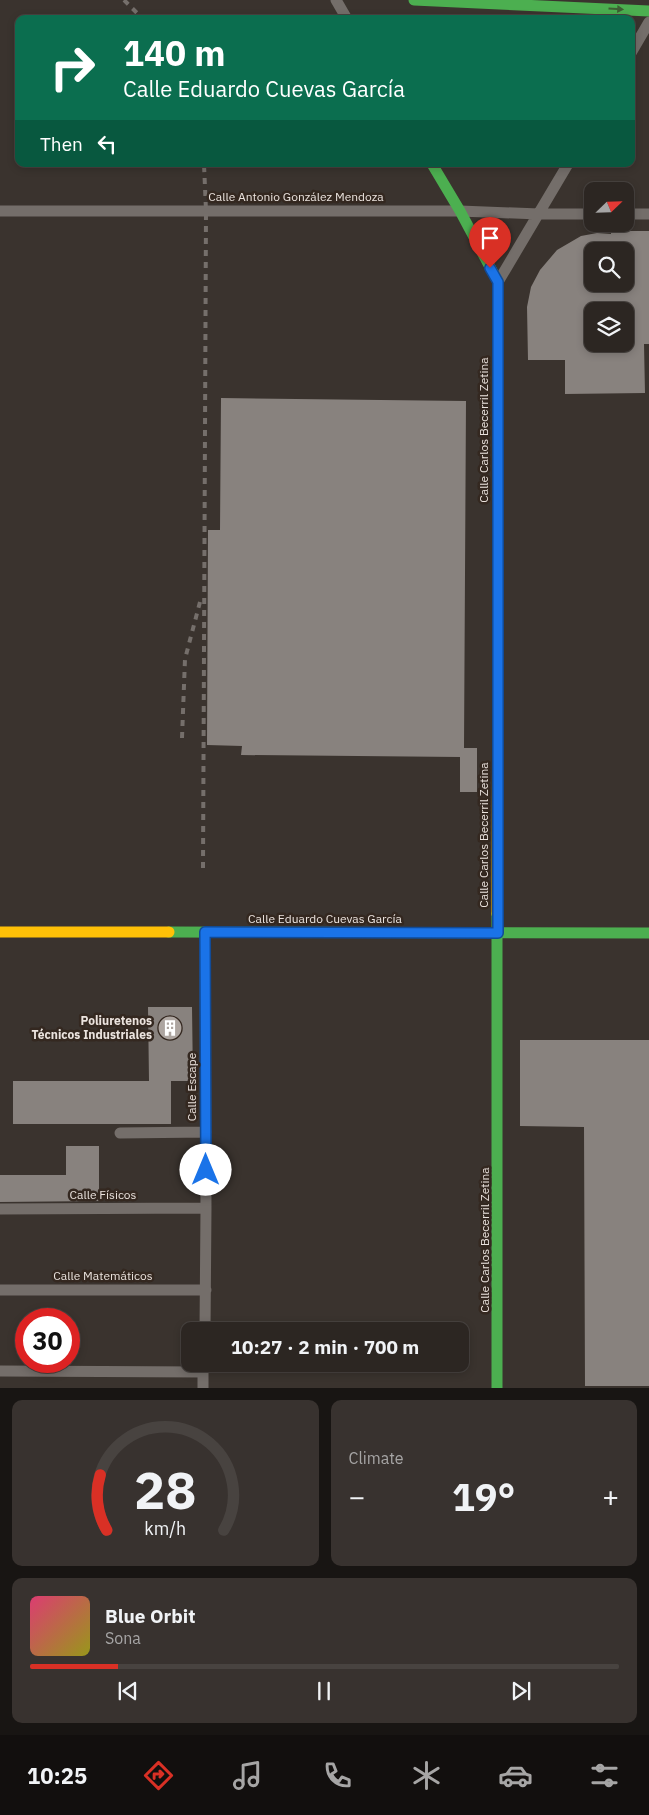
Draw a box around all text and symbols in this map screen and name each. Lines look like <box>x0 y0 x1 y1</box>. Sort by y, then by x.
one-way arrow <box>608 6 624 14</box>
text: 140 m <box>123 30 226 76</box>
icon: right <box>40 35 105 100</box>
text: Calle Eduardo Cuevas García <box>123 74 405 103</box>
icon: left <box>93 130 121 158</box>
text: Then <box>40 132 83 156</box>
north arrow <box>584 182 634 232</box>
map controls <box>584 182 634 352</box>
street label: Calle Antonio González Mendoza <box>208 189 384 204</box>
pin <box>469 217 511 268</box>
icon: arrive <box>476 224 504 252</box>
button: search <box>584 242 634 292</box>
button: layers <box>584 302 634 352</box>
street label: Calle Carlos Becerril Zetina <box>476 357 491 503</box>
street label: Calle Carlos Becerril Zetina <box>476 762 491 908</box>
street label: Calle Eduardo Cuevas García <box>248 911 402 926</box>
place label: Poliuretenos Técnicos Industriales <box>32 1013 152 1042</box>
building icon: Poliuretenos Técnicos Industriales <box>157 1015 183 1041</box>
street label: Calle Escape <box>184 1052 199 1121</box>
position arrow <box>179 1143 231 1195</box>
street label: Calle Carlos Becerril Zetina <box>477 1167 492 1313</box>
street label: Calle Físicos <box>70 1187 137 1202</box>
street label: Calle Matemáticos <box>53 1268 153 1283</box>
speed limit sign: 30 <box>15 1308 80 1373</box>
text: 10:27 · 2 min · 700 m <box>231 1335 419 1359</box>
text: Climate <box>349 1448 404 1468</box>
text: 28 <box>134 1456 196 1523</box>
text: 19° <box>452 1472 515 1521</box>
text: − <box>349 1478 365 1515</box>
text: + <box>602 1478 619 1515</box>
text: km/h <box>144 1517 186 1540</box>
text: Blue Orbit <box>105 1604 195 1628</box>
text: Sona <box>105 1628 141 1648</box>
icon: previous <box>114 1677 142 1705</box>
icon: pause <box>310 1677 338 1705</box>
icon: next <box>507 1677 535 1705</box>
icon: directions <box>141 1758 176 1793</box>
icon: music <box>230 1758 265 1793</box>
icon: phone <box>320 1758 355 1793</box>
icon: climate <box>409 1758 444 1793</box>
icon: car <box>498 1758 533 1793</box>
icon: filters <box>587 1758 622 1793</box>
text: 10:25 <box>27 1761 87 1790</box>

